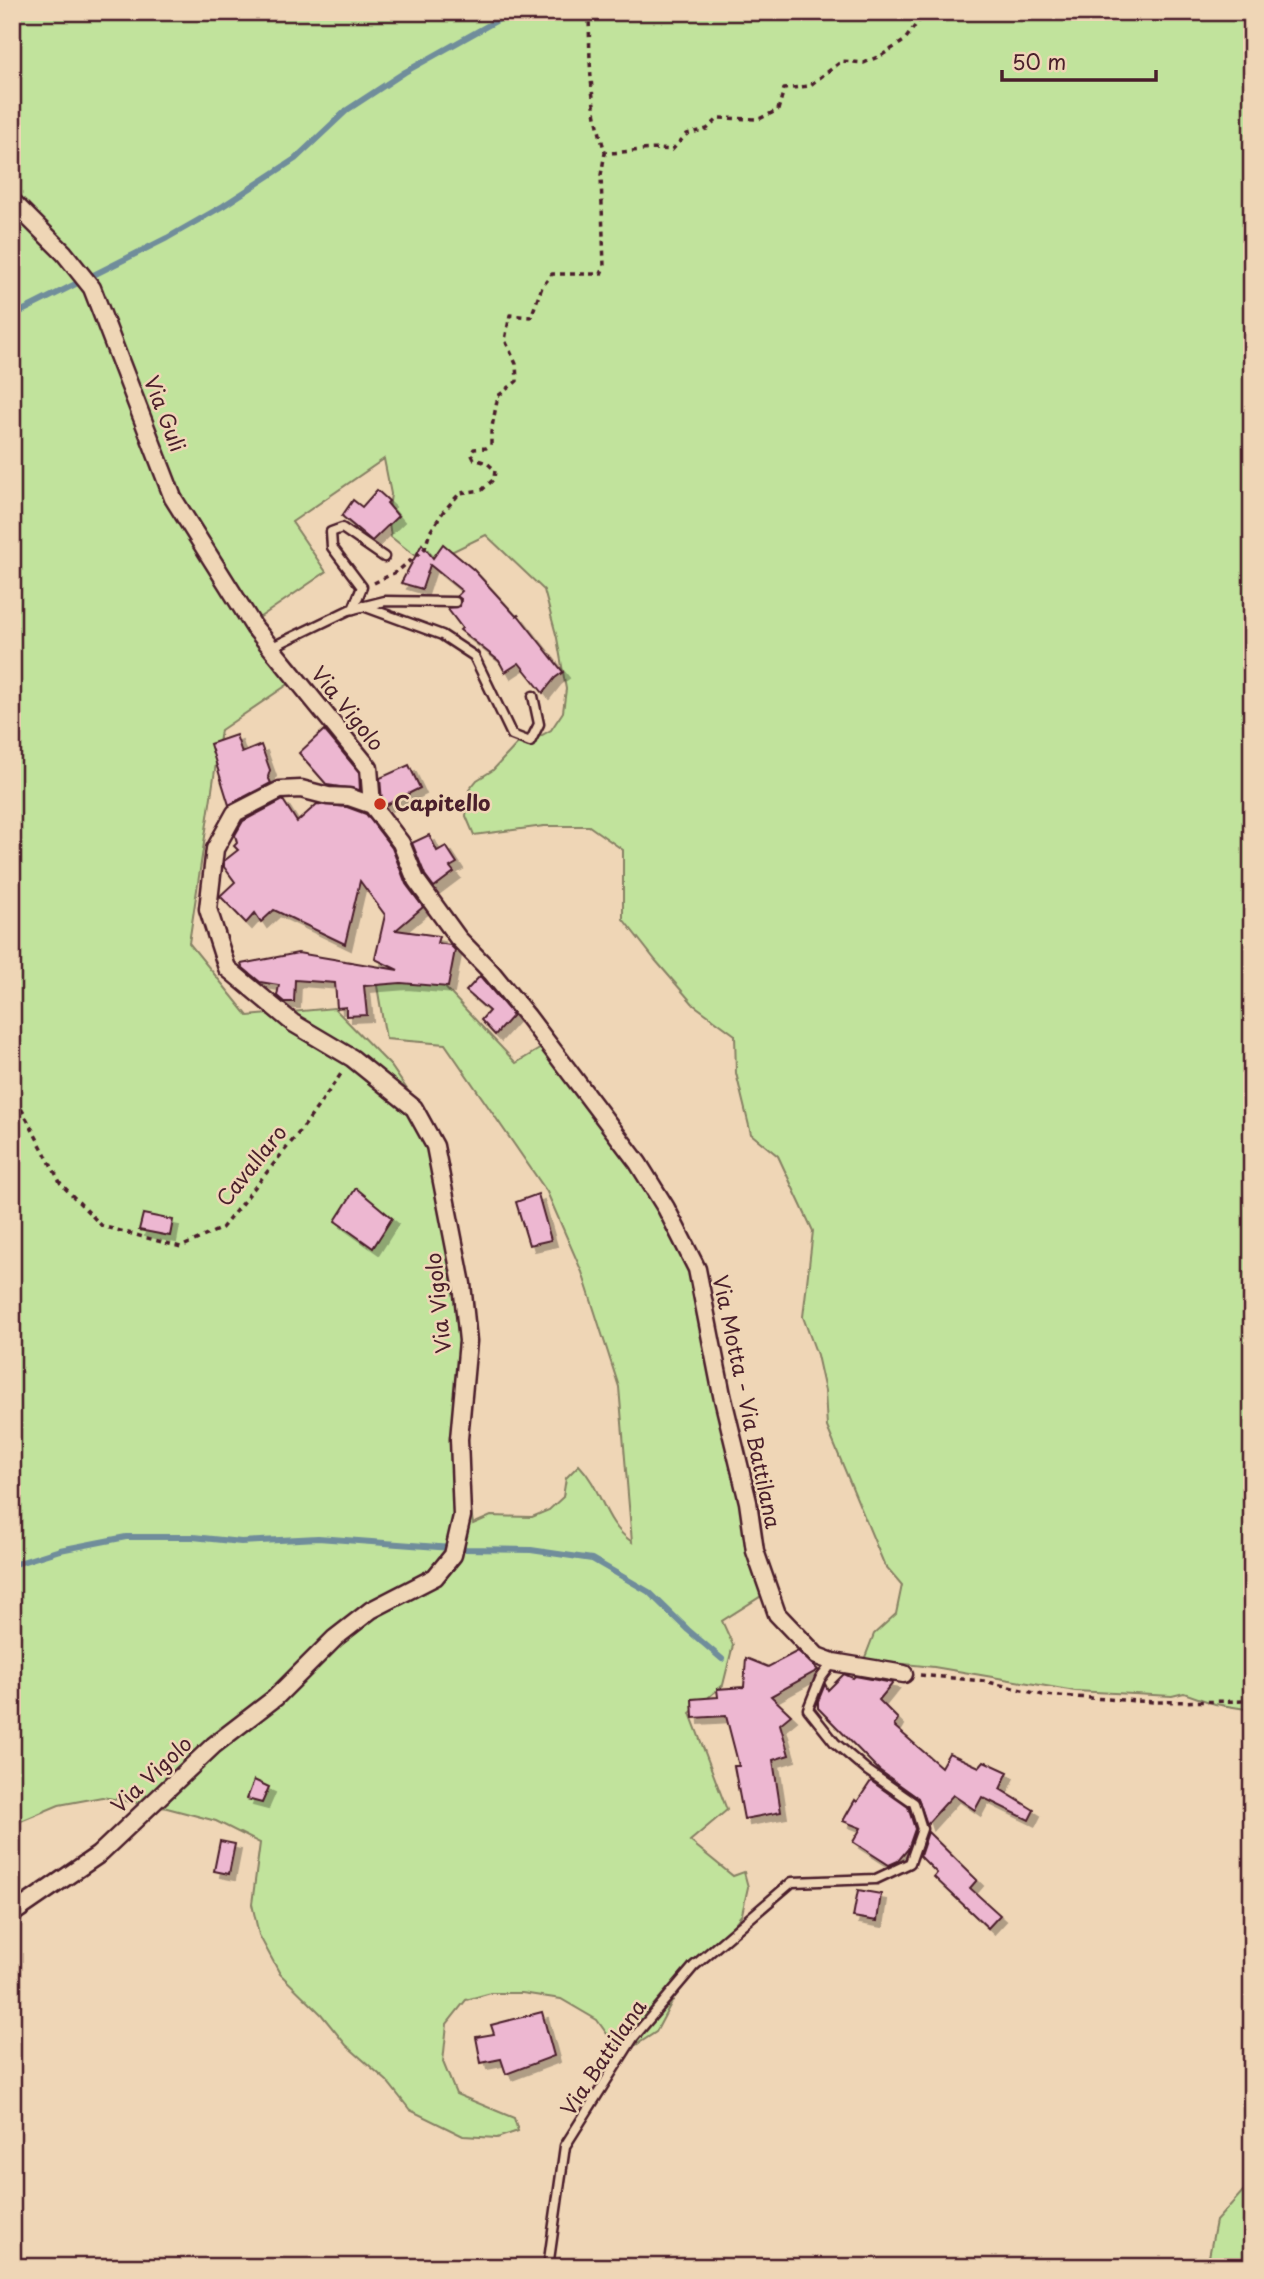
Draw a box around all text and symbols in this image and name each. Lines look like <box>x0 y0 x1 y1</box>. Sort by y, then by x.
scale bar <box>1002 38 1156 82</box>
text: 50 m <box>1012 45 1066 77</box>
street label: Via Guli <box>137 371 195 456</box>
street label: Via Vigolo <box>304 658 393 757</box>
place label: Capitello <box>394 786 490 818</box>
marker: Capitello <box>372 796 388 812</box>
street label: Cavallaro <box>207 1117 293 1213</box>
street label: Via Vigolo <box>416 1251 458 1355</box>
street label: Via Motta - Via Battilana <box>705 1272 790 1531</box>
street label: Via Vigolo <box>103 1727 199 1820</box>
street label: Via Battilana <box>551 1991 654 2122</box>

